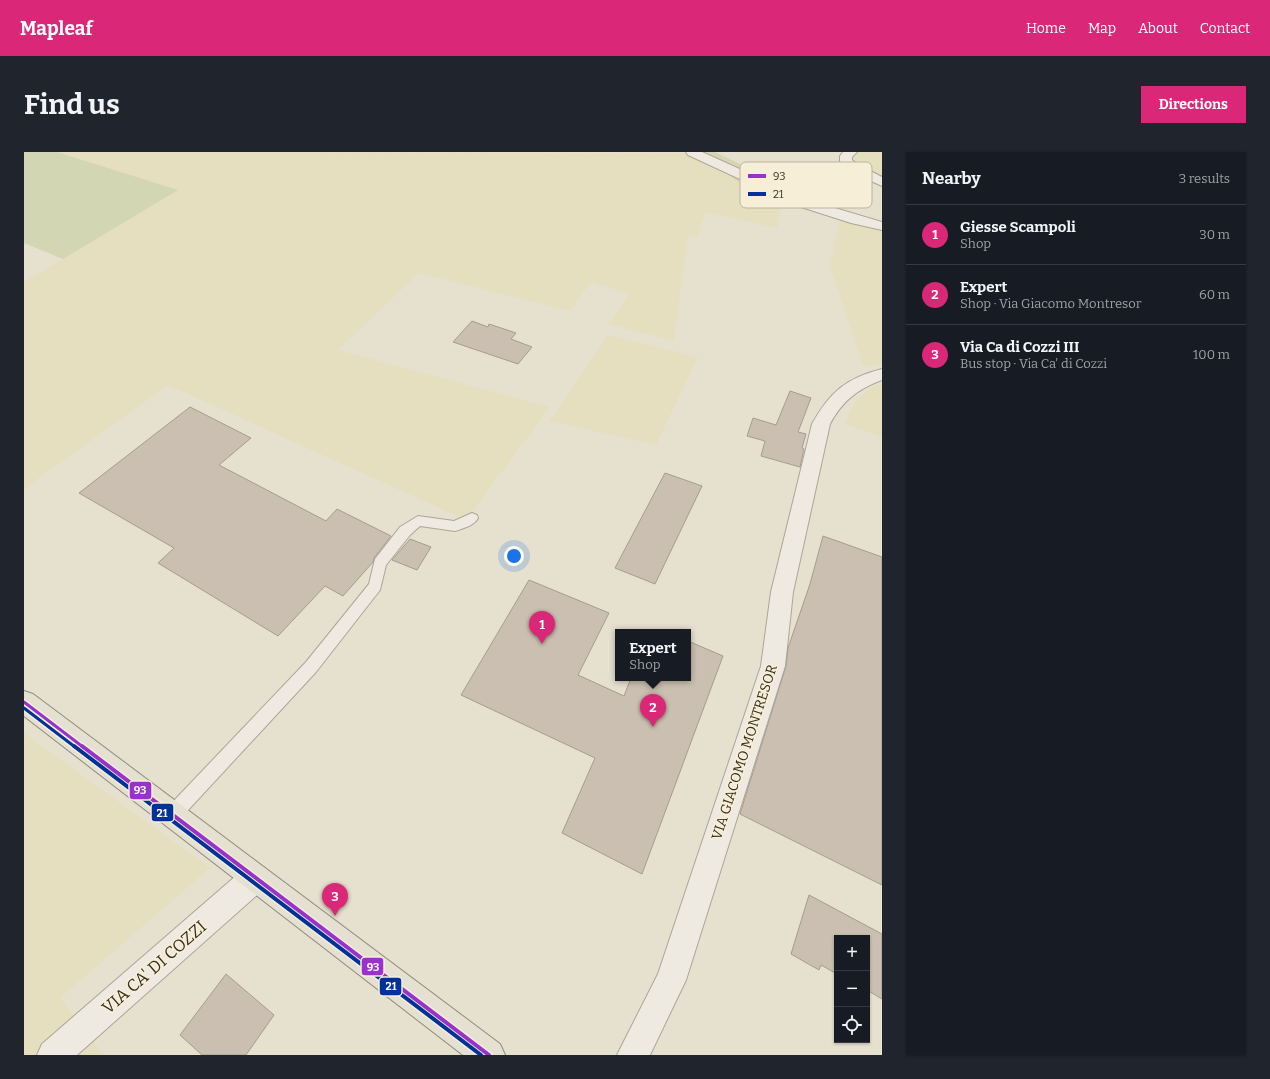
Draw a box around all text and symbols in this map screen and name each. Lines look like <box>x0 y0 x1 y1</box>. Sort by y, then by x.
text: Mapleaf <box>20 17 93 40</box>
text: Home <box>1026 20 1066 37</box>
text: Map <box>1088 20 1116 37</box>
text: About <box>1138 20 1178 37</box>
text: Contact <box>1200 20 1250 37</box>
button: Directions <box>1141 86 1246 123</box>
text: Find us <box>24 88 120 121</box>
legend <box>740 162 872 208</box>
text: Nearby <box>922 168 981 189</box>
text: 93 <box>773 170 786 183</box>
text: 3 results <box>1179 171 1230 186</box>
text: 21 <box>773 188 784 201</box>
text: Giesse Scampoli <box>960 218 1076 236</box>
text: 1 <box>932 227 938 242</box>
text: 30 m <box>1199 227 1230 242</box>
text: Shop <box>960 236 991 251</box>
text: Expert <box>960 278 1007 296</box>
text: 2 <box>931 287 939 302</box>
text: 60 m <box>1199 287 1230 302</box>
text: Shop · Via Giacomo Montresor <box>960 296 1141 311</box>
text: Via Ca di Cozzi III <box>960 338 1079 356</box>
text: 3 <box>931 347 939 362</box>
text: 100 m <box>1193 347 1230 362</box>
text: Bus stop · Via Ca' di Cozzi <box>960 356 1107 371</box>
your location <box>504 546 524 566</box>
pin: 1 <box>529 611 555 644</box>
popup <box>615 629 691 681</box>
text: Expert <box>629 639 677 657</box>
text: Shop <box>629 657 660 672</box>
street label: VIA GIACOMO MONTRESOR <box>708 662 781 842</box>
pin: 2 <box>640 694 666 727</box>
line badge: 93 <box>129 781 152 800</box>
text: 93 <box>134 784 146 797</box>
line badge: 21 <box>151 803 174 822</box>
text: 21 <box>157 807 168 820</box>
pin: 3 <box>322 883 348 916</box>
street label: VIA CA' DI COZZI <box>98 916 211 1018</box>
map controls <box>834 935 870 1043</box>
button: + <box>834 935 870 971</box>
line badge: 93 <box>361 957 384 976</box>
text: 93 <box>367 961 379 974</box>
button: − <box>834 971 870 1007</box>
line badge: 21 <box>379 977 402 996</box>
text: 21 <box>386 980 397 993</box>
button: locate <box>834 1007 870 1043</box>

